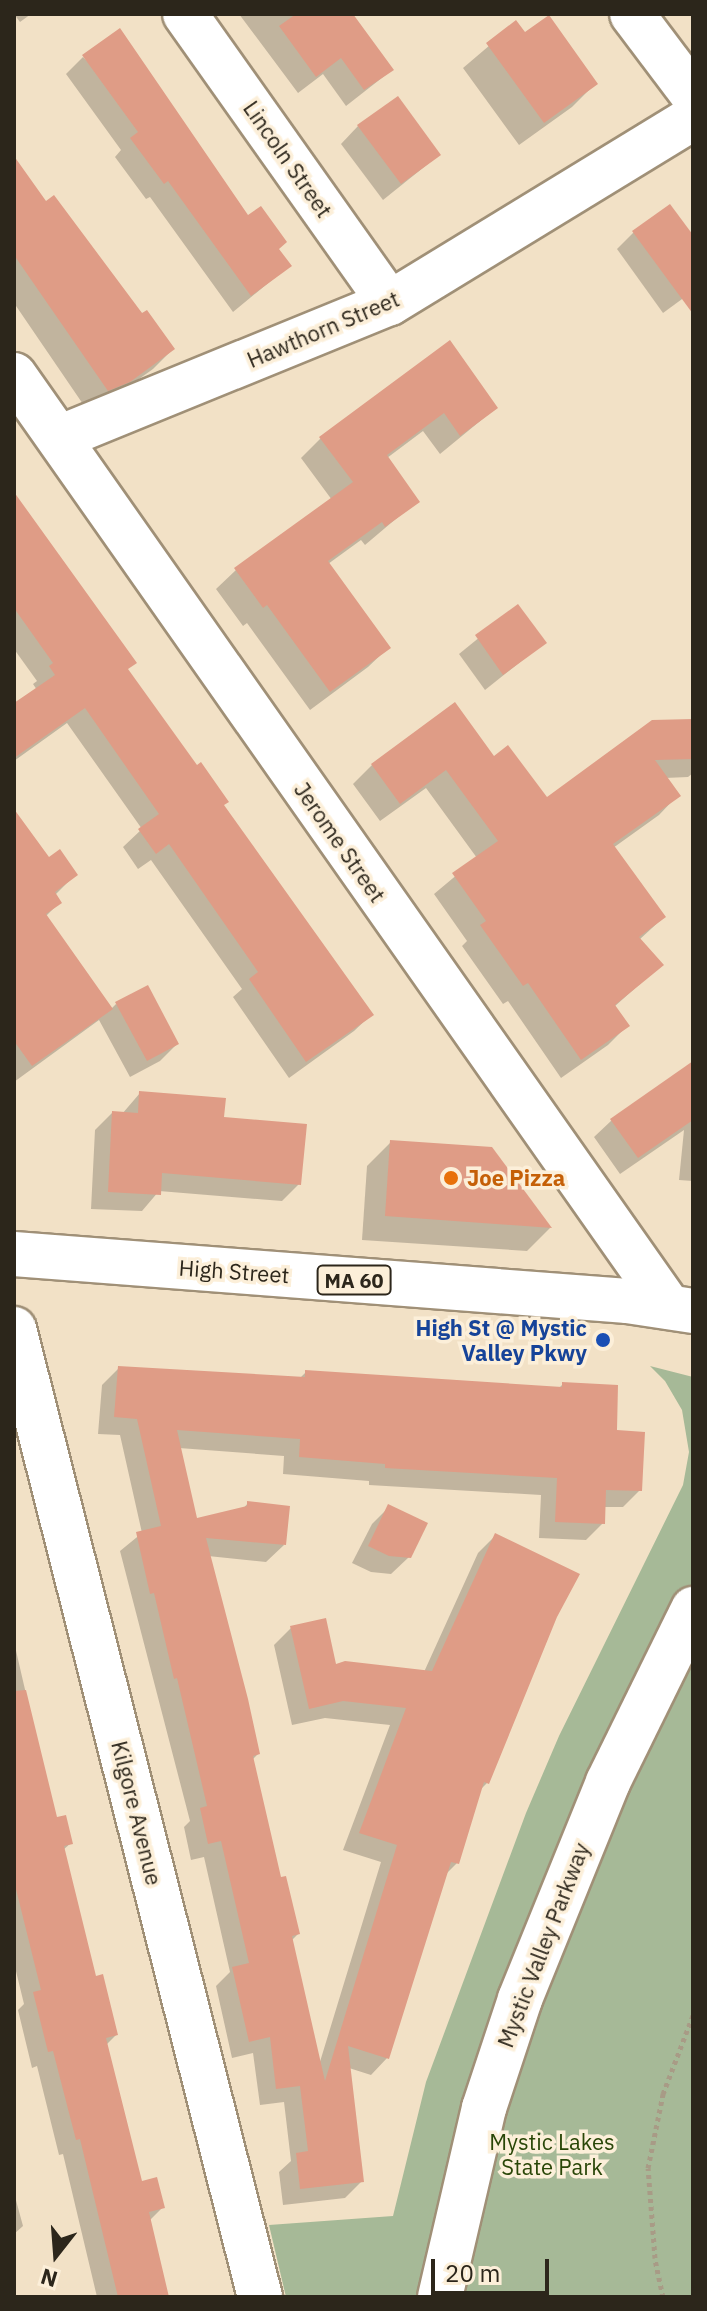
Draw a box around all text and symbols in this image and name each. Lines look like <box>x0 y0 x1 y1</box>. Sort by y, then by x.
street label: Lincoln Street <box>238 96 338 222</box>
street label: Hawthorn Street <box>243 285 403 373</box>
street label: Jerome Street <box>289 777 391 907</box>
place label: Joe Pizza <box>467 1165 565 1191</box>
marker: Joe Pizza <box>442 1169 460 1187</box>
street label: High Street <box>178 1254 290 1288</box>
road number: MA 60 <box>316 1264 392 1296</box>
place label: High St @ Mystic Valley Pkwy <box>415 1314 587 1366</box>
marker: High St @ Mystic Valley Pkwy <box>594 1331 612 1349</box>
street label: Kilgore Avenue <box>106 1738 168 1888</box>
street label: Mystic Valley Parkway <box>492 1839 594 2051</box>
park label: Mystic Lakes State Park <box>489 2128 615 2180</box>
north arrow <box>16 2215 96 2295</box>
scale bar <box>435 2243 553 2293</box>
text: 20 m <box>445 2257 500 2289</box>
text: N <box>37 2262 61 2295</box>

